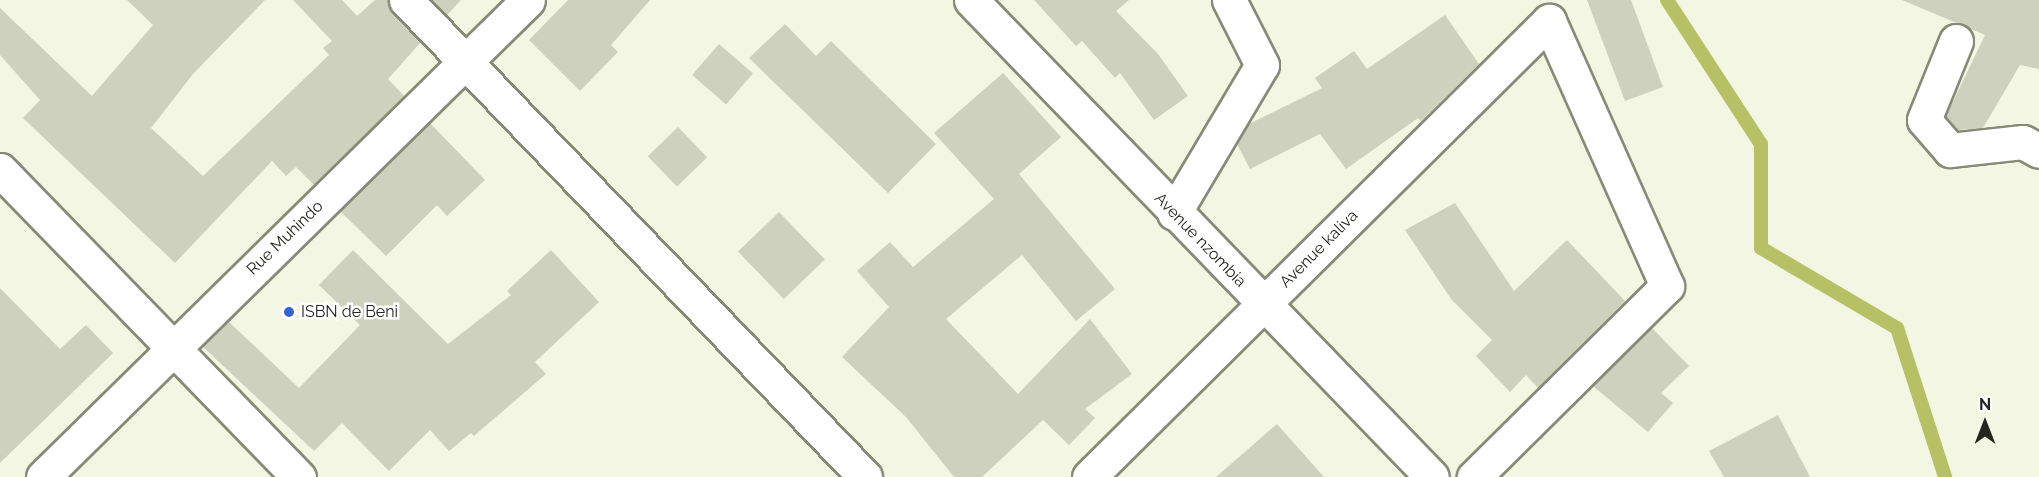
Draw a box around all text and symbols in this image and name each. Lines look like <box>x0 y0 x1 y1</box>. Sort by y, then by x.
street label: Avenue nzombia <box>1150 189 1250 291</box>
street label: Rue Muhindo <box>243 197 327 279</box>
street label: Avenue kaliva <box>1276 206 1362 292</box>
place label: ISBN de Beni <box>301 302 398 322</box>
marker: ISBN de Beni <box>282 305 296 319</box>
north arrow <box>1955 393 2015 453</box>
text: N <box>1979 395 1991 414</box>

